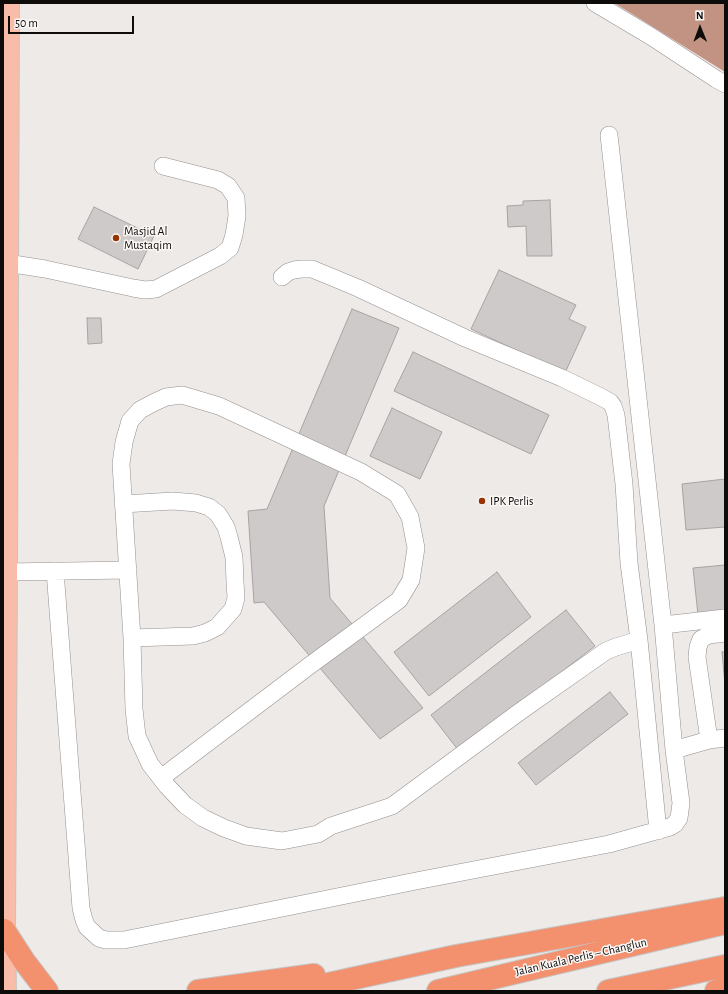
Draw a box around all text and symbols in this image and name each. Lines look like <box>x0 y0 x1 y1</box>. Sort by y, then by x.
scale bar <box>10 8 136 34</box>
north arrow <box>680 8 720 48</box>
text: N <box>696 10 704 21</box>
text: 50 m <box>15 17 38 29</box>
place label: Masjid Al Mustaqim <box>124 224 172 252</box>
marker: Masjid Al Mustaqim <box>111 233 121 243</box>
place label: IPK Perlis <box>490 494 533 508</box>
marker: IPK Perlis <box>477 496 487 506</box>
street label: Jalan Kuala Perlis – Changlun <box>514 935 648 979</box>

